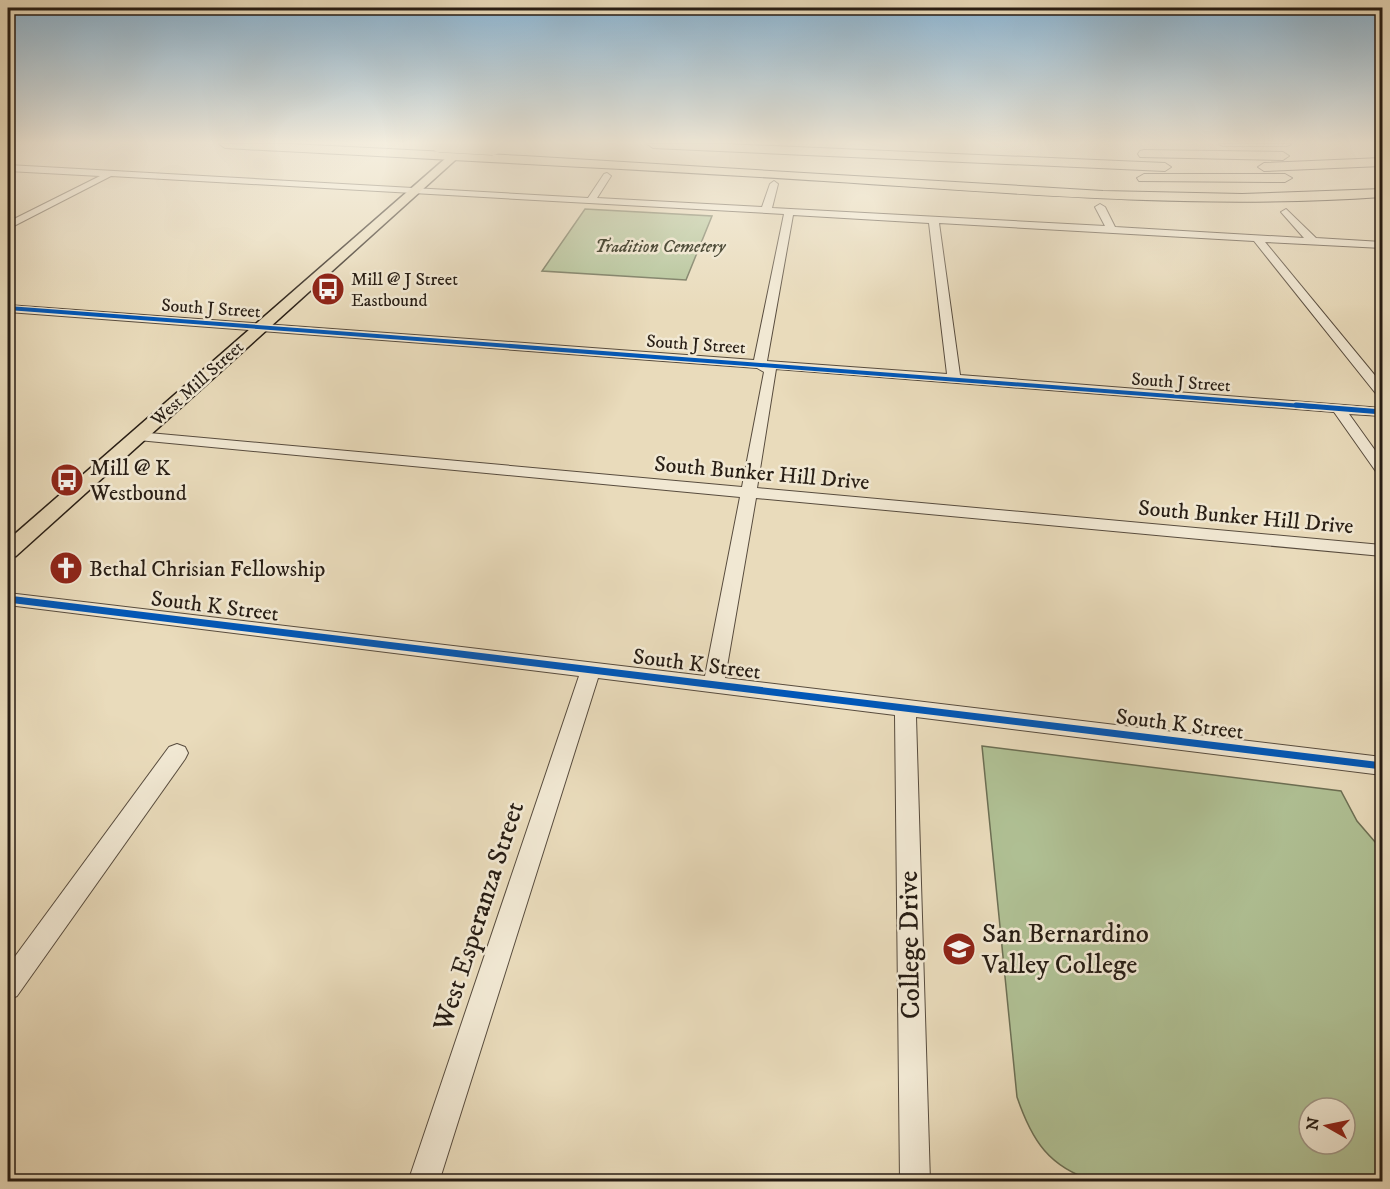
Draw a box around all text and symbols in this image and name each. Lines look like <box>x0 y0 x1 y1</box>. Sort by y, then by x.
park label: Tradition Cemetery <box>595 236 726 258</box>
place label: Mill @ J Street Eastbound <box>351 269 458 312</box>
bus stop icon: Mill @ J Street Eastbound <box>310 271 346 307</box>
street label: South J Street <box>160 295 262 323</box>
street label: South J Street <box>645 331 747 359</box>
street label: West Mill Street <box>146 336 249 432</box>
street label: South J Street <box>1130 369 1232 397</box>
street label: South Bunker Hill Drive <box>653 451 871 496</box>
place label: Mill @ K Westbound <box>89 455 187 507</box>
bus stop icon: Mill @ K Westbound <box>49 462 85 498</box>
street label: South Bunker Hill Drive <box>1137 495 1355 540</box>
church icon: Bethal Chrisian Fellowship <box>48 550 84 586</box>
place label: Bethal Chrisian Fellowship <box>89 556 325 583</box>
street label: South K Street <box>149 585 280 628</box>
street label: South K Street <box>631 643 762 686</box>
street label: South K Street <box>1114 703 1245 746</box>
street label: West Esperanza Street <box>425 797 532 1036</box>
street label: College Drive <box>892 870 928 1020</box>
place label: San Bernardino Valley College <box>981 917 1149 982</box>
school or university icon: San Bernardino Valley College <box>941 931 977 967</box>
north arrow <box>1297 1096 1357 1156</box>
text: N <box>1302 1116 1324 1132</box>

